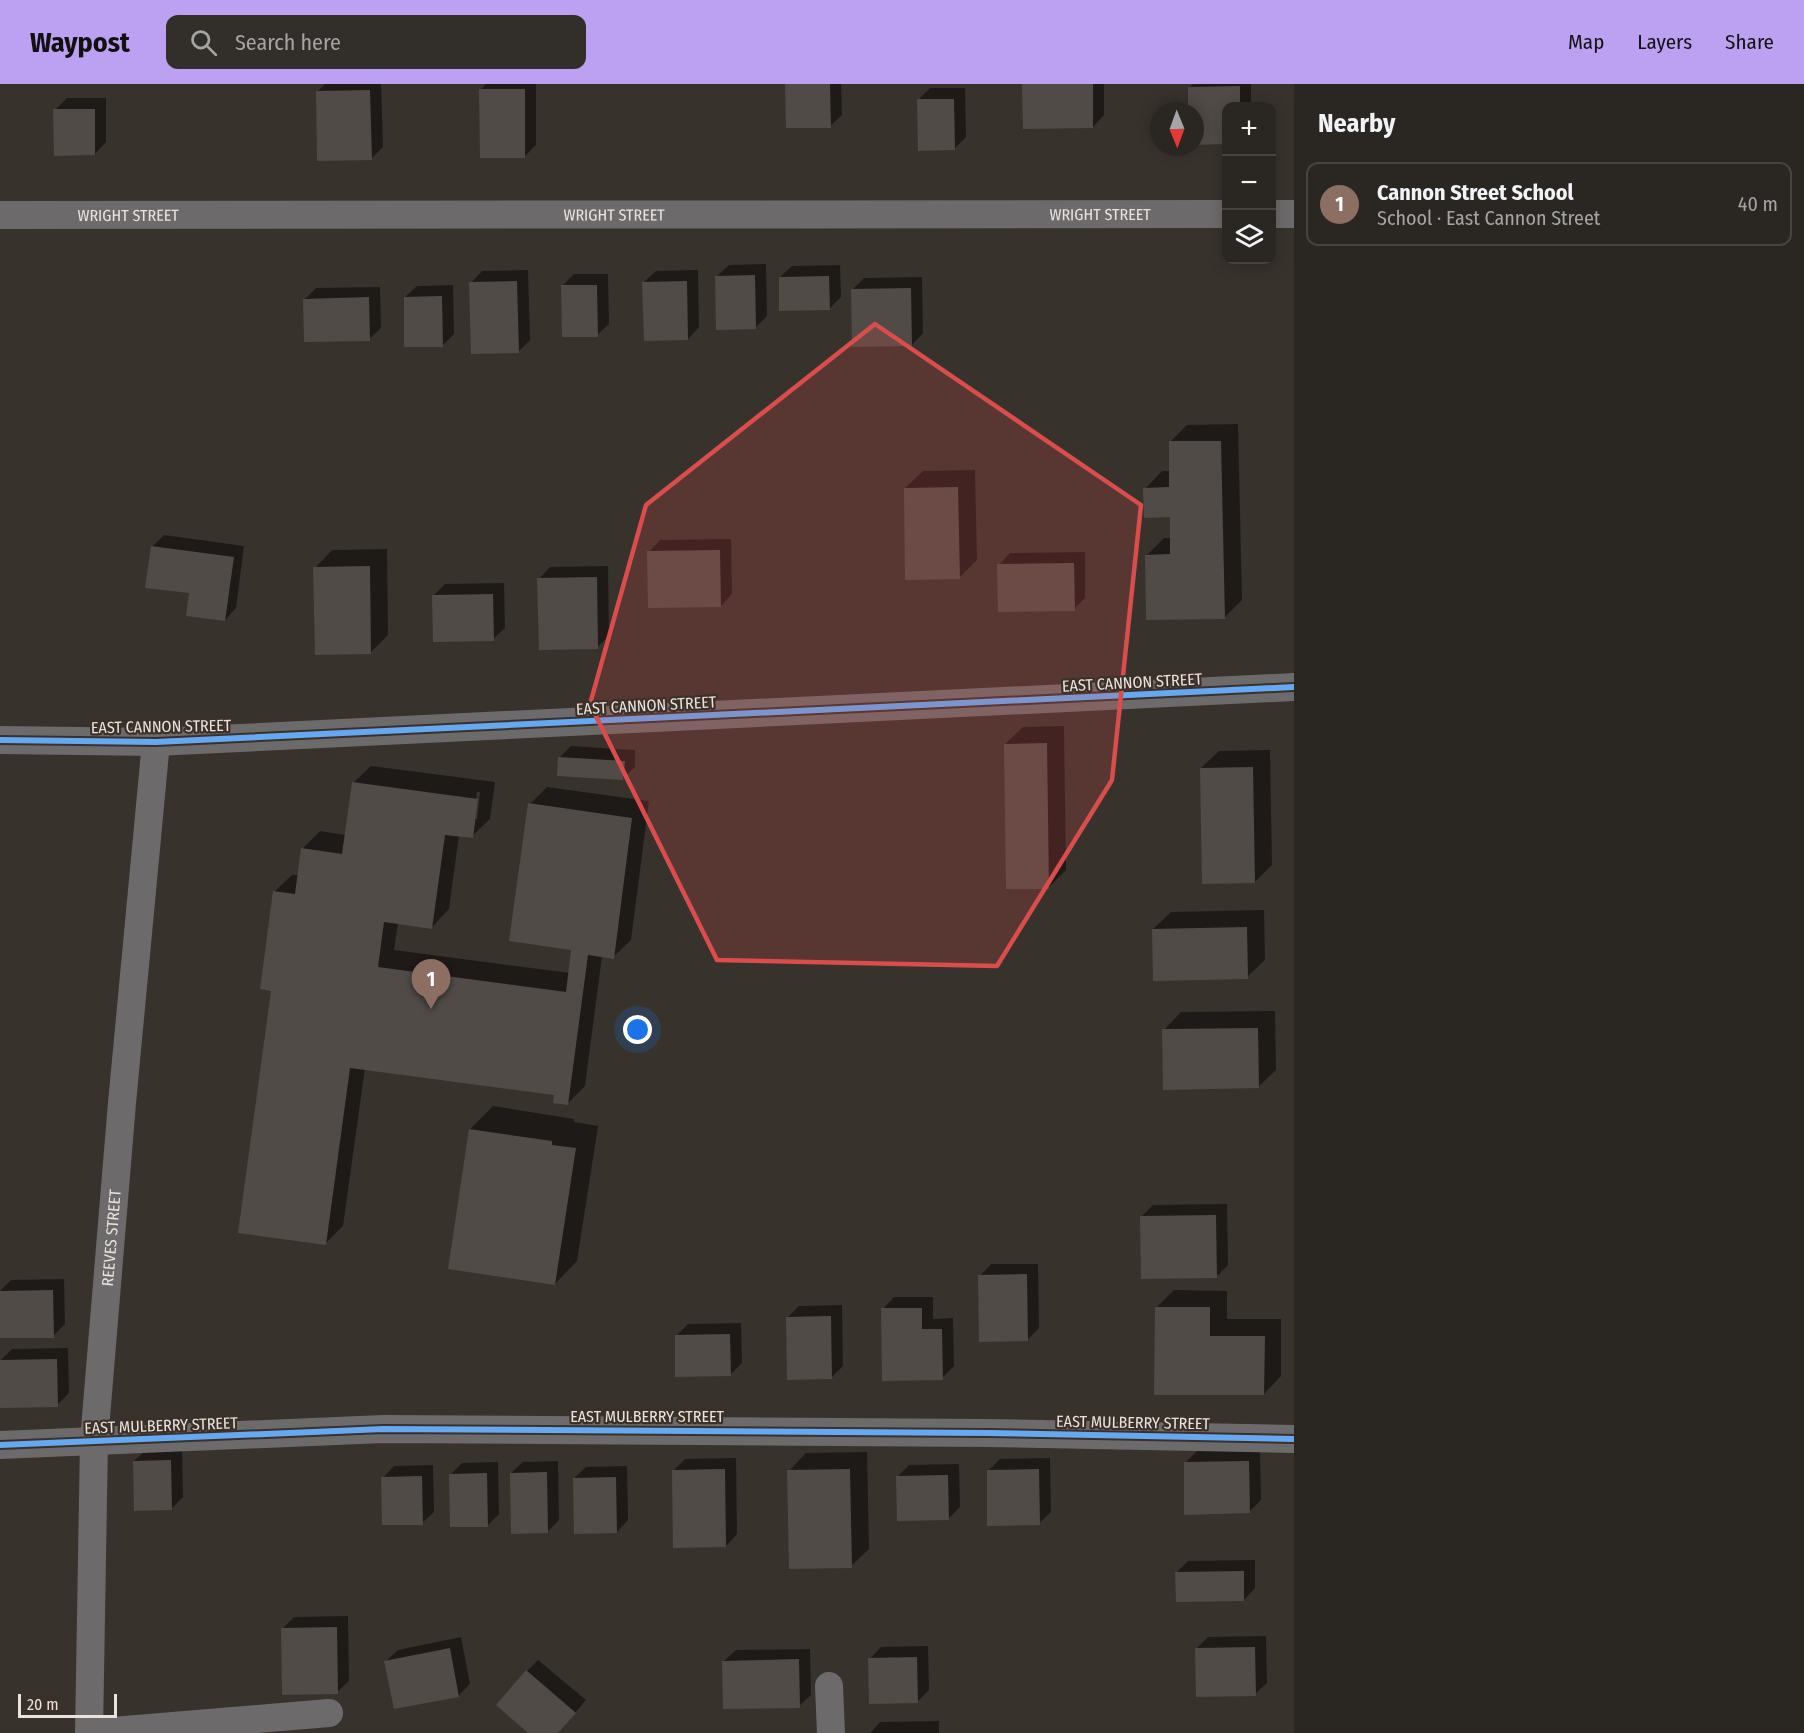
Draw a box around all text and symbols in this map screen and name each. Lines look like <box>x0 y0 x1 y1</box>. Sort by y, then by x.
search box <box>166 15 586 69</box>
text: Waypost <box>30 26 130 59</box>
icon: search <box>187 26 220 59</box>
text: Search here <box>235 29 341 56</box>
text: Map <box>1568 29 1604 55</box>
text: Layers <box>1637 29 1692 55</box>
text: Share <box>1725 29 1774 55</box>
north arrow <box>1150 102 1204 156</box>
map controls <box>1222 102 1276 264</box>
button: + <box>1222 102 1276 156</box>
text: Nearby <box>1318 108 1395 139</box>
button: − <box>1222 156 1276 210</box>
text: Cannon Street School <box>1377 179 1573 206</box>
text: 1 <box>1335 192 1344 216</box>
text: 40 m <box>1738 192 1778 216</box>
street label: WRIGHT STREET <box>563 205 665 225</box>
street label: WRIGHT STREET <box>1049 205 1151 224</box>
street label: WRIGHT STREET <box>77 206 179 225</box>
text: School · East Cannon Street <box>1377 206 1600 230</box>
button: layers <box>1222 210 1276 264</box>
street label: EAST CANNON STREET <box>1061 669 1203 696</box>
street label: EAST CANNON STREET <box>575 692 717 719</box>
street label: EAST CANNON STREET <box>91 716 232 737</box>
pin: 1 <box>412 960 450 1009</box>
your location <box>623 1015 652 1044</box>
street label: REEVES STREET <box>98 1188 125 1287</box>
street label: EAST MULBERRY STREET <box>570 1407 724 1426</box>
street label: EAST MULBERRY STREET <box>1056 1412 1211 1433</box>
street label: EAST MULBERRY STREET <box>84 1413 239 1438</box>
scale bar <box>18 1691 117 1718</box>
text: 20 m <box>27 1695 58 1714</box>

